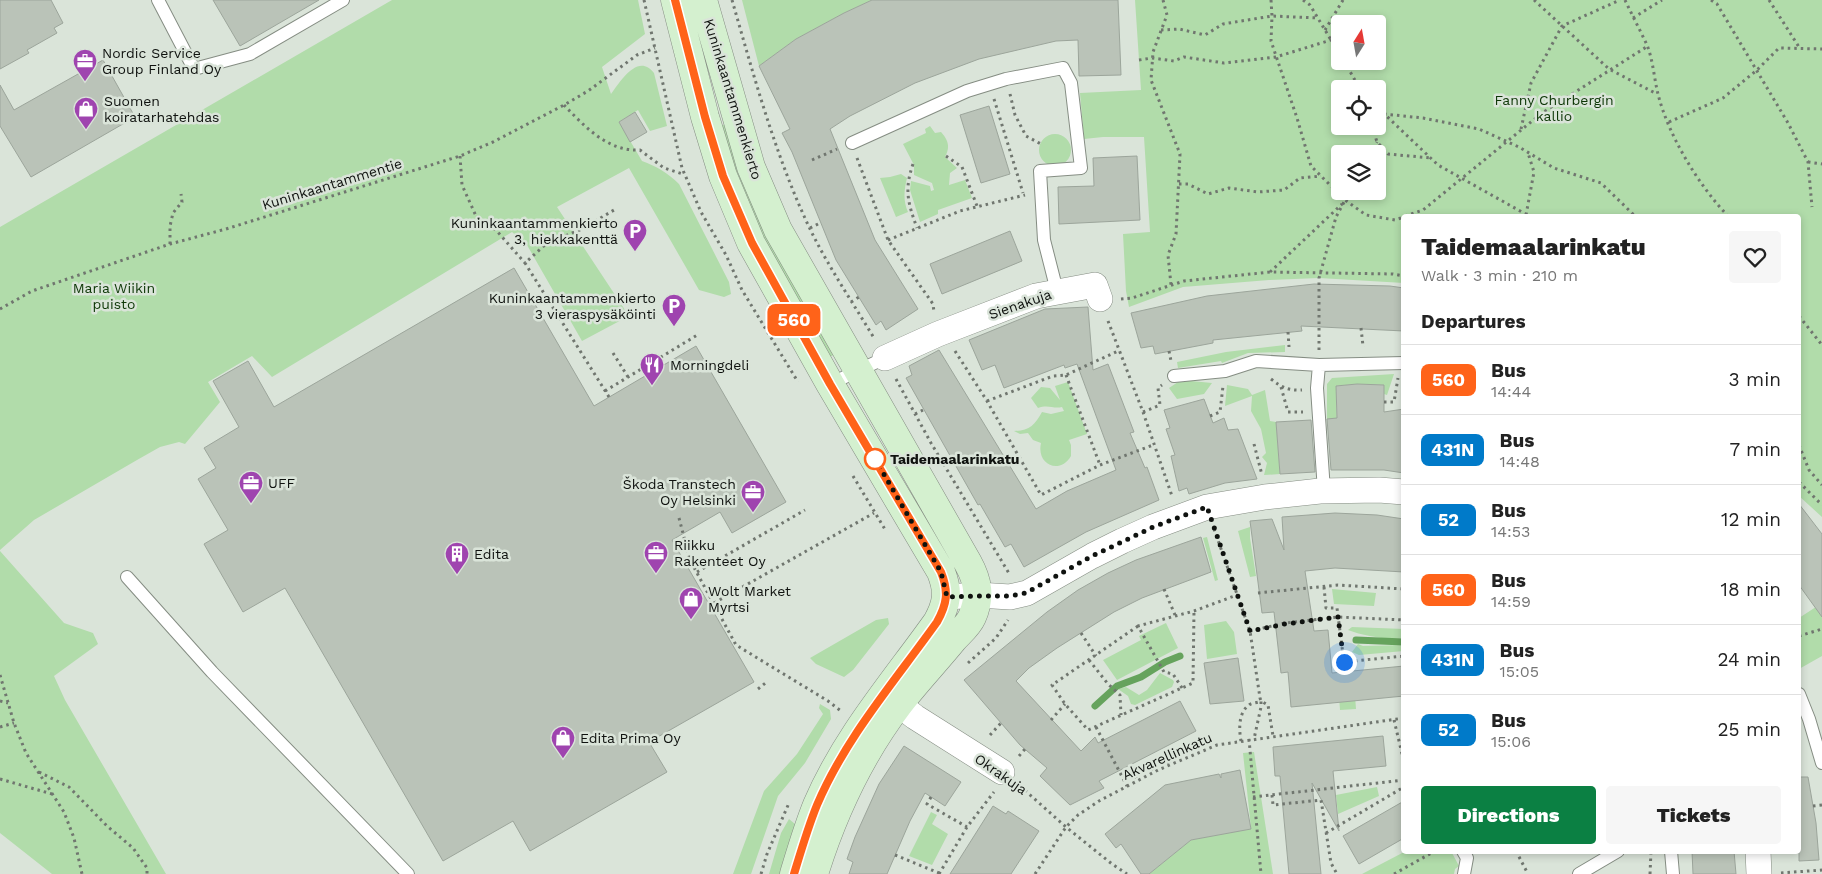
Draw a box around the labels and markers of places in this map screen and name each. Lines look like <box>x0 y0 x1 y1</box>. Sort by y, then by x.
place label: Nordic Service Group Finland Oy <box>102 45 222 77</box>
office icon: Nordic Service Group Finland Oy <box>72 48 98 82</box>
place label: Suomen koiratarhatehdas <box>104 93 219 125</box>
shop icon: Suomen koiratarhatehdas <box>73 96 99 130</box>
place label: Kuninkaantammenkierto 3, hiekkakenttä <box>451 215 618 247</box>
parking icon: Kuninkaantammenkierto 3, hiekkakenttä <box>622 218 648 252</box>
place label: Kuninkaantammenkierto 3 vieraspysäköinti <box>489 290 656 322</box>
parking icon: Kuninkaantammenkierto 3 vieraspysäköinti <box>661 293 687 327</box>
restaurant icon: Morningdeli <box>639 352 665 386</box>
place label: Morningdeli <box>670 357 749 373</box>
marker: Taidemaalarinkatu <box>864 448 886 470</box>
place label: Taidemaalarinkatu <box>890 451 1019 467</box>
office icon: UFF <box>238 470 264 504</box>
place label: UFF <box>268 475 295 491</box>
place label: Škoda Transtech Oy Helsinki <box>623 476 736 508</box>
office icon: Škoda Transtech Oy Helsinki <box>740 479 766 513</box>
place label: Riikku Rakenteet Oy <box>674 537 766 569</box>
office icon: Riikku Rakenteet Oy <box>643 540 669 574</box>
building icon: Edita <box>444 541 470 575</box>
place label: Edita <box>474 546 509 562</box>
place label: Wolt Market Myrtsi <box>708 583 791 615</box>
shop icon: Wolt Market Myrtsi <box>678 586 704 620</box>
shop icon: Edita Prima Oy <box>550 725 576 759</box>
place label: Edita Prima Oy <box>580 730 682 746</box>

